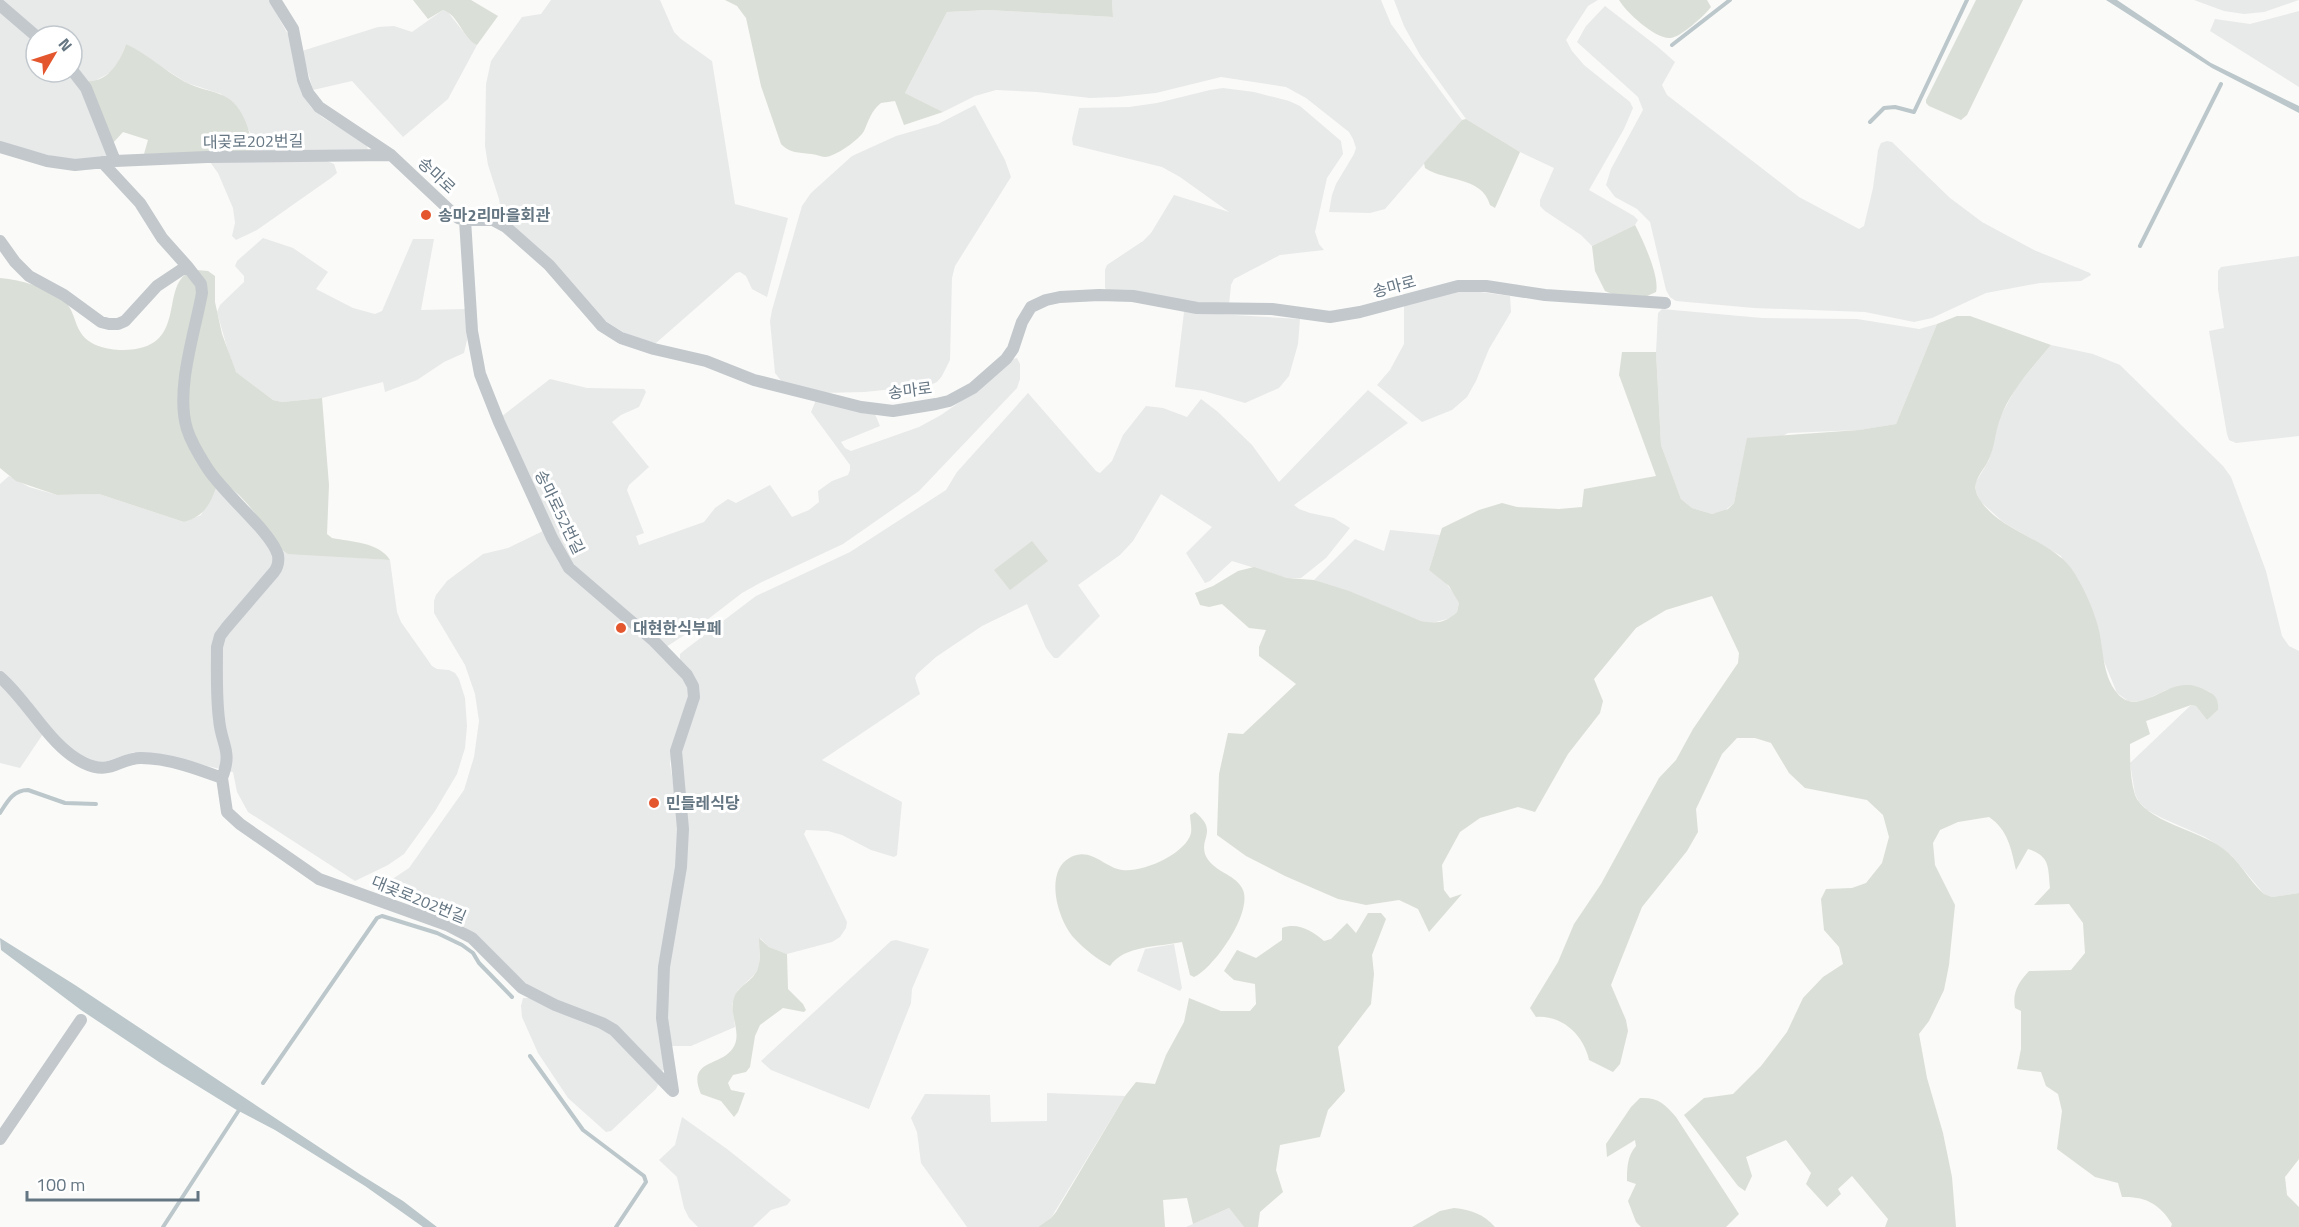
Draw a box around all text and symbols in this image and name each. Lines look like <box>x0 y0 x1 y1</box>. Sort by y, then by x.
north arrow <box>24 24 84 84</box>
text: N <box>53 33 78 56</box>
street label: 대곶로202번길 <box>203 128 303 154</box>
street label: 송마로 <box>413 151 462 199</box>
place label: 송마2리마을회관 <box>438 203 550 227</box>
marker: 송마2리마을회관 <box>419 208 433 222</box>
street label: 송마로 <box>1370 269 1419 303</box>
street label: 송마로 <box>887 375 934 405</box>
street label: 송마로52번길 <box>529 466 591 558</box>
place label: 대현한식부페 <box>633 616 721 640</box>
marker: 대현한식부페 <box>614 621 628 635</box>
place label: 민들레식당 <box>666 791 740 815</box>
marker: 민들레식당 <box>647 796 661 810</box>
street label: 대곶로202번길 <box>368 869 470 929</box>
scale bar <box>27 1164 198 1202</box>
text: 100 m <box>36 1171 85 1198</box>

